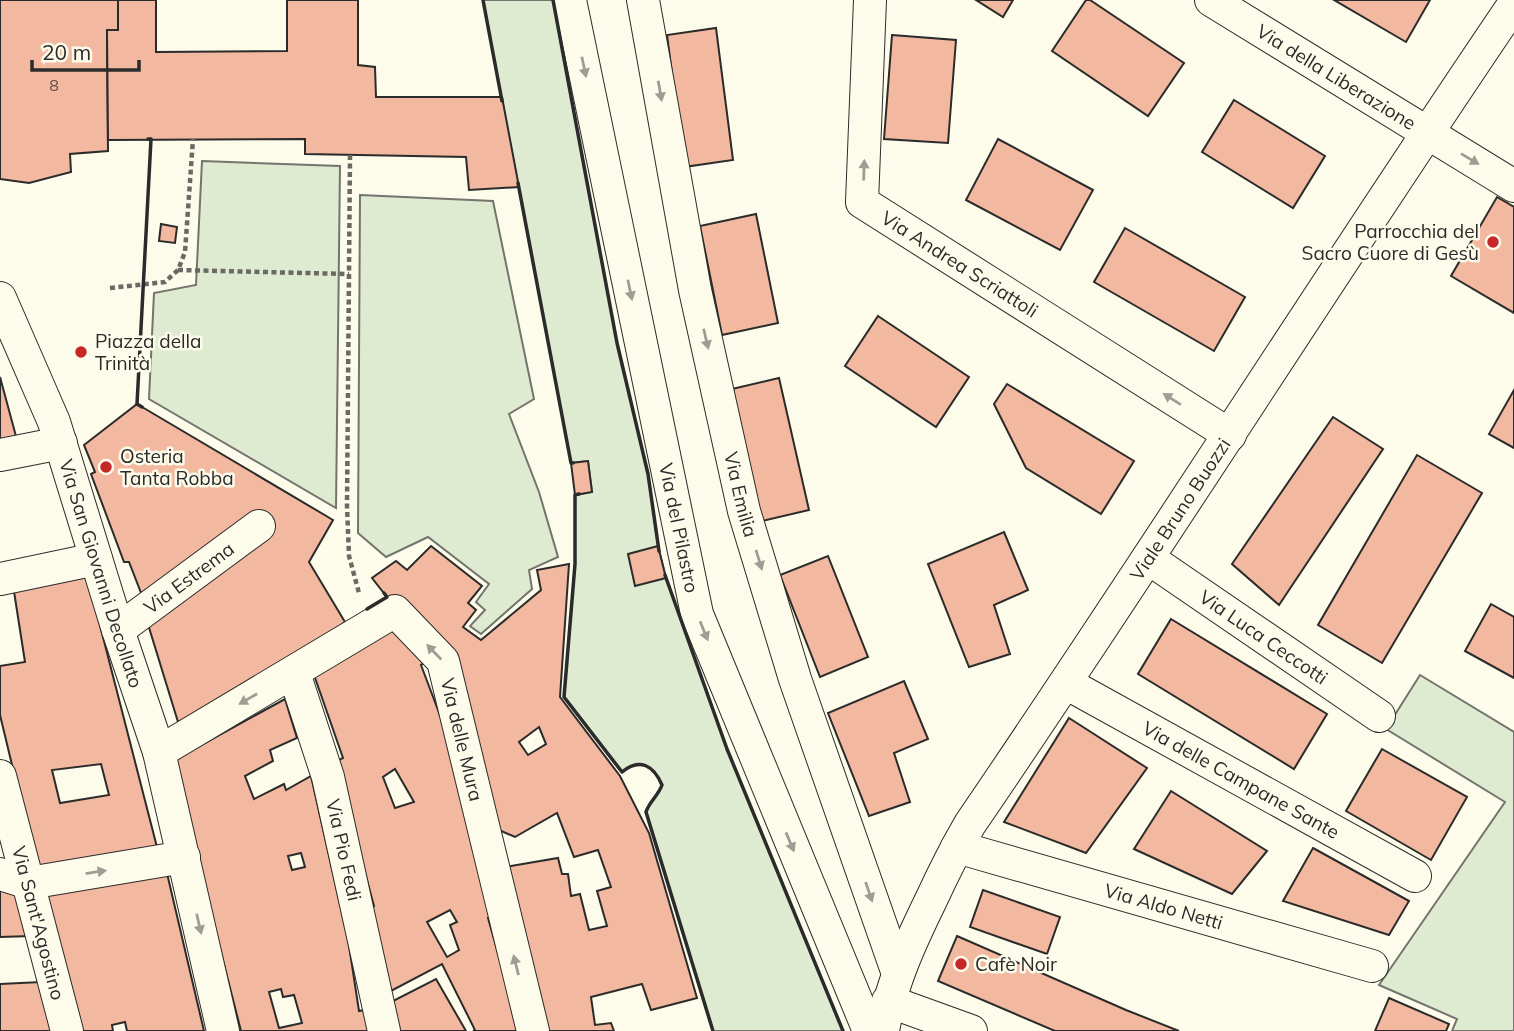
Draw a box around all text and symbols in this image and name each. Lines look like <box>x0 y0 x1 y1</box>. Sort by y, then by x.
street label: Via della Liberazione <box>1252 19 1421 135</box>
scale bar <box>32 28 138 72</box>
text: 20 m <box>42 39 91 65</box>
one-way arrow <box>578 56 589 78</box>
house number: 8 <box>49 75 59 95</box>
one-way arrow <box>655 80 666 102</box>
one-way arrow <box>1461 153 1480 165</box>
one-way arrow <box>858 158 869 180</box>
street label: Via Andrea Scriattoli <box>877 205 1043 323</box>
place label: Parrocchia del Sacro Cuore di Gesù <box>1302 219 1479 265</box>
marker: Parrocchia del Sacro Cuore di Gesù <box>1485 234 1501 250</box>
one-way arrow <box>624 279 635 301</box>
one-way arrow <box>700 328 711 350</box>
place label: Piazza della Trinità <box>95 329 201 375</box>
marker: Piazza della Trinità <box>73 344 89 360</box>
one-way arrow <box>1162 392 1182 405</box>
street label: Viale Bruno Buozzi <box>1124 433 1236 585</box>
place label: Osteria Tanta Robba <box>120 444 234 490</box>
street label: Via Emilia <box>719 449 763 540</box>
street label: Via San Giovanni Decollato <box>54 456 149 691</box>
marker: Osteria Tanta Robba <box>98 459 114 475</box>
street label: Via del Pilastro <box>654 461 704 595</box>
street label: Via Estrema <box>139 537 239 619</box>
one-way arrow <box>754 550 764 571</box>
street label: Via Luca Ceccotti <box>1195 585 1332 689</box>
one-way arrow <box>699 621 710 642</box>
one-way arrow <box>426 643 443 660</box>
street label: Via delle Mura <box>436 676 489 803</box>
one-way arrow <box>238 693 257 705</box>
street label: Via delle Campane Sante <box>1138 716 1344 844</box>
street label: Via Pio Fedi <box>321 797 367 903</box>
one-way arrow <box>784 832 796 852</box>
street label: Via Sant'Agostino <box>7 843 70 1003</box>
one-way arrow <box>85 866 107 877</box>
street label: Via Aldo Netti <box>1102 878 1226 935</box>
one-way arrow <box>864 882 875 903</box>
one-way arrow <box>194 913 205 935</box>
place label: Cafè Noir <box>975 952 1057 976</box>
one-way arrow <box>510 954 521 976</box>
marker: Cafè Noir <box>953 956 969 972</box>

